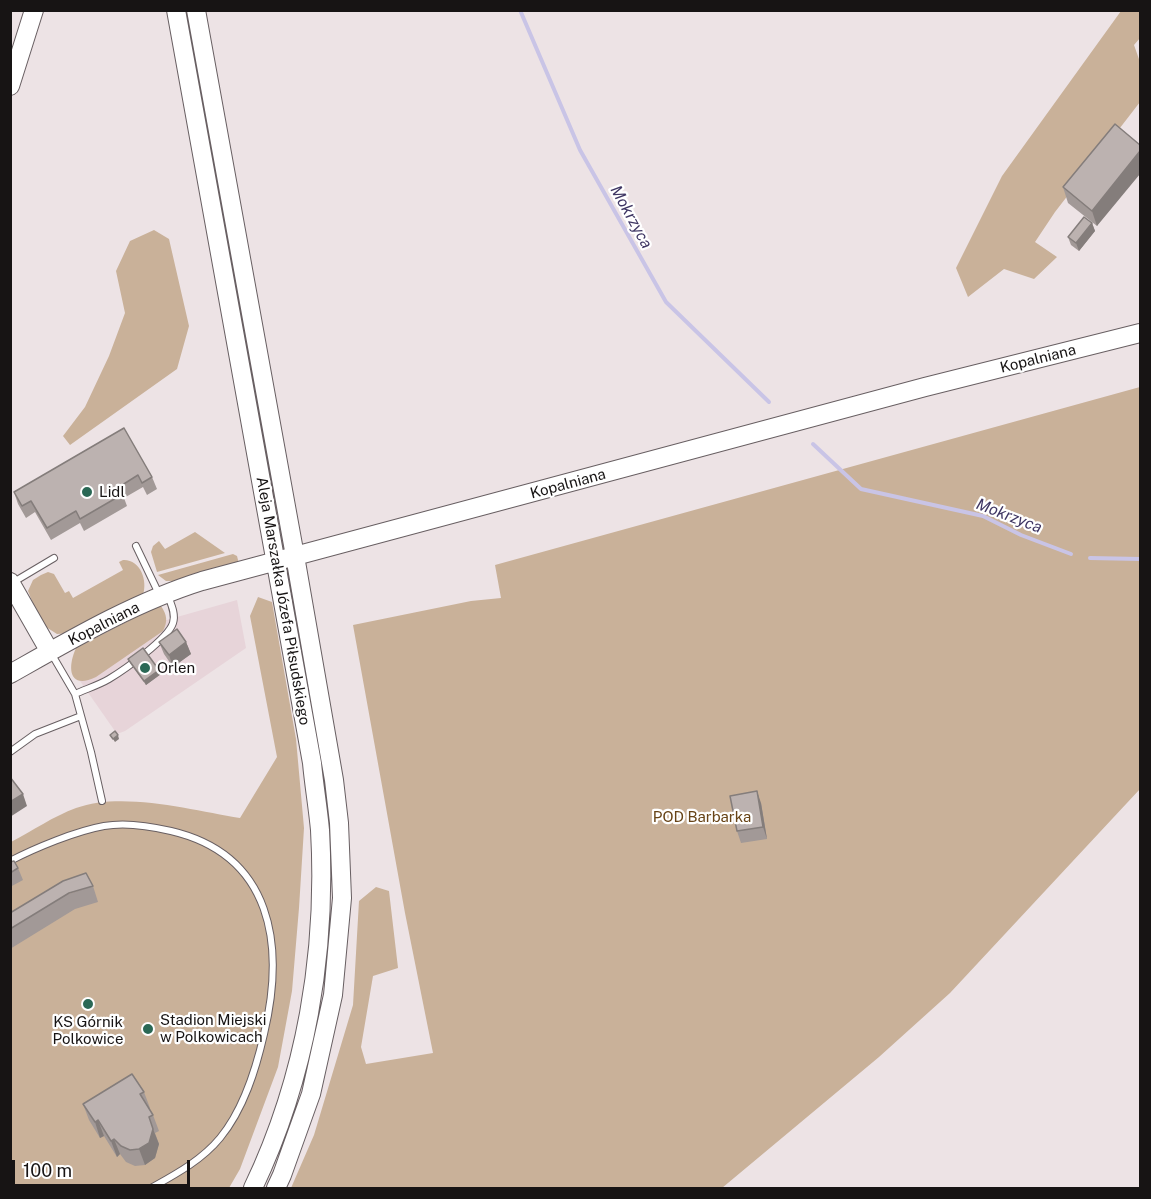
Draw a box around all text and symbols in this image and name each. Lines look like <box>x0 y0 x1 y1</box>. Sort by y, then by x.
water label: Mokrzyca <box>606 182 656 252</box>
street label: Kopalniana <box>998 341 1078 377</box>
street label: Kopalniana <box>528 465 608 503</box>
street label: Aleja Marszałka Józefa Piłsudskiego <box>252 475 314 727</box>
place label: Lidl <box>99 483 125 501</box>
marker: Lidl <box>80 485 94 499</box>
water label: Mokrzyca <box>973 495 1045 537</box>
street label: Kopalniana <box>65 598 143 650</box>
place label: Orlen <box>157 659 195 677</box>
marker: Orlen <box>138 661 152 675</box>
park label: POD Barbarka <box>653 808 751 826</box>
marker: KS Górnik Polkowice <box>81 997 95 1011</box>
place label: Stadion Miejski w Polkowicach <box>160 1011 267 1046</box>
place label: KS Górnik Polkowice <box>53 1013 123 1048</box>
marker: Stadion Miejski w Polkowicach <box>141 1022 155 1036</box>
scale bar <box>15 1148 194 1186</box>
text: 100 m <box>23 1160 72 1181</box>

